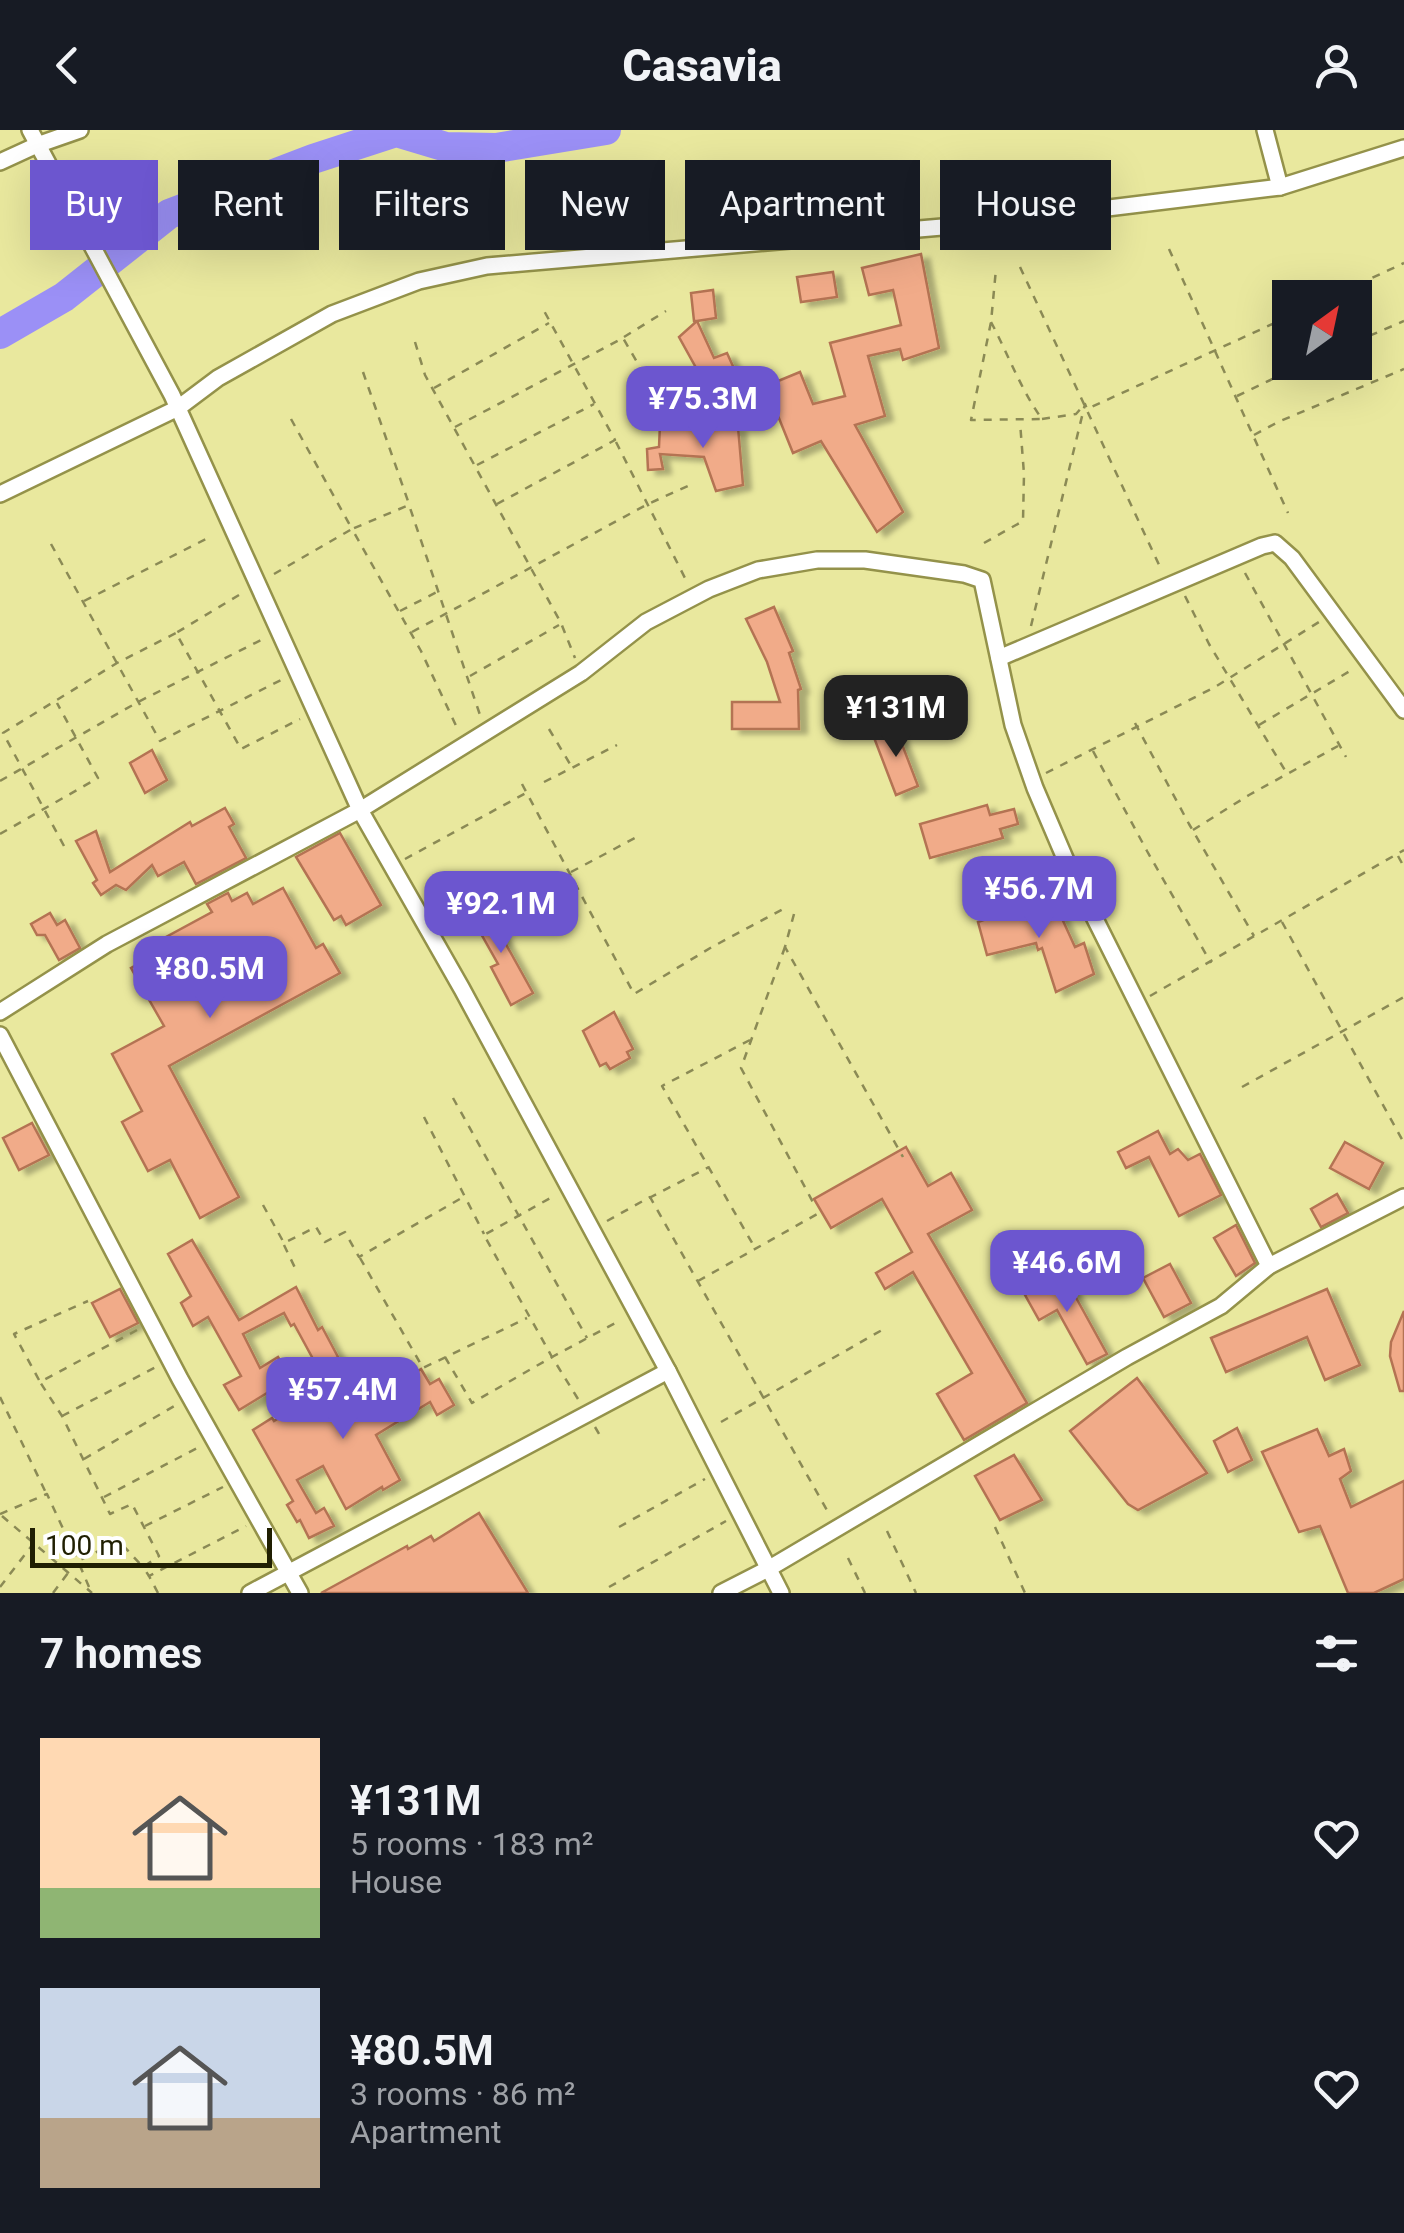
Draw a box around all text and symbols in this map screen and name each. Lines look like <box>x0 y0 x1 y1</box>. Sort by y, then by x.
icon: back <box>40 38 95 93</box>
icon: person <box>1309 38 1364 93</box>
text: Casavia <box>622 39 782 92</box>
chip: Buy <box>30 160 158 250</box>
chip: Rent <box>178 160 319 250</box>
chip: Filters <box>339 160 505 250</box>
chip: New <box>525 160 665 250</box>
chip: Apartment <box>685 160 920 250</box>
chip: House <box>940 160 1111 250</box>
north arrow <box>1272 280 1372 380</box>
map controls <box>1272 280 1372 380</box>
pin: ¥75.3M <box>622 366 784 451</box>
text: ¥75.3M <box>648 379 758 417</box>
pin: ¥131M <box>826 675 966 760</box>
text: ¥131M <box>846 688 946 726</box>
pin: ¥56.7M <box>958 856 1120 941</box>
text: ¥56.7M <box>984 869 1094 907</box>
pin: ¥92.1M <box>420 871 582 956</box>
text: ¥92.1M <box>446 884 556 922</box>
pin: ¥80.5M <box>129 936 291 1021</box>
text: ¥80.5M <box>155 949 265 987</box>
pin: ¥46.6M <box>986 1230 1148 1315</box>
text: ¥46.6M <box>1012 1243 1122 1281</box>
pin: ¥57.4M <box>262 1357 424 1442</box>
text: ¥57.4M <box>288 1370 398 1408</box>
scale bar <box>30 1523 272 1568</box>
text: 100 m <box>45 1529 124 1562</box>
icon: filters <box>1309 1626 1364 1681</box>
text: 7 homes <box>40 1629 202 1678</box>
text: ¥131M <box>350 1776 482 1825</box>
icon: home <box>120 1778 240 1898</box>
icon: heart <box>1309 1811 1364 1866</box>
text: 5 rooms · 183 m² <box>350 1825 593 1863</box>
text: House <box>350 1863 442 1901</box>
text: ¥80.5M <box>350 2026 494 2075</box>
icon: home <box>120 2028 240 2148</box>
icon: heart <box>1309 2061 1364 2116</box>
text: 3 rooms · 86 m² <box>350 2075 575 2113</box>
text: Apartment <box>350 2113 502 2151</box>

